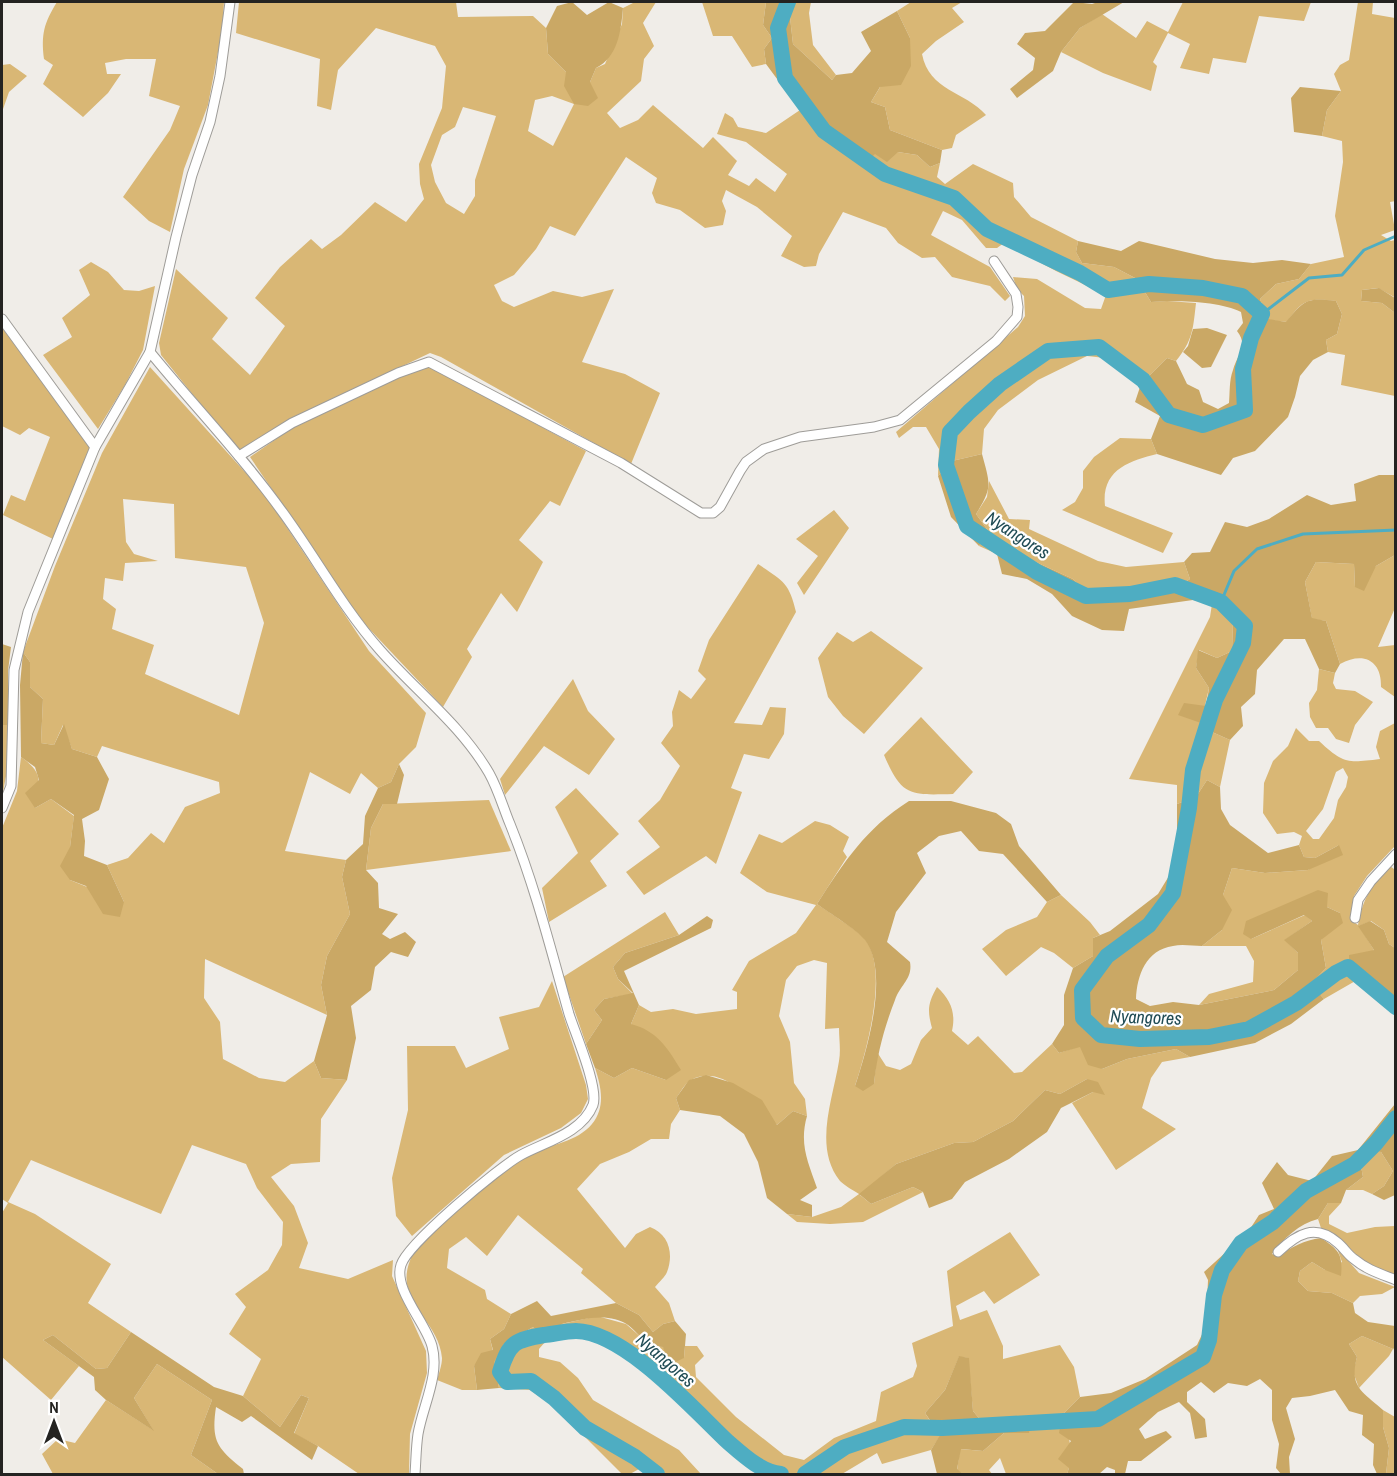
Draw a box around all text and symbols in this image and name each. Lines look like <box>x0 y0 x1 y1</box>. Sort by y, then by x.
water label: Nyangores <box>981 505 1055 565</box>
water label: Nyangores <box>1110 1003 1182 1031</box>
water label: Nyangores <box>631 1327 701 1393</box>
north arrow <box>24 1392 84 1452</box>
text: N <box>49 1396 59 1418</box>

